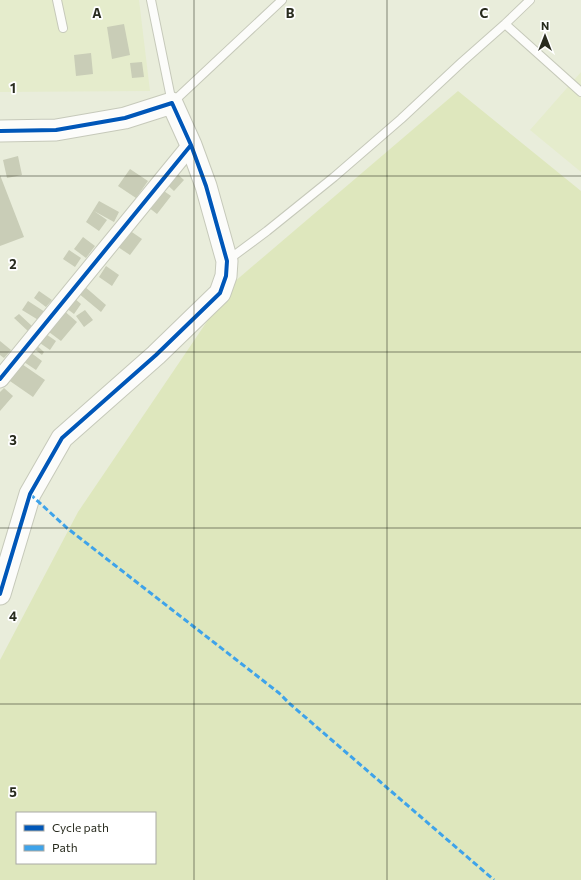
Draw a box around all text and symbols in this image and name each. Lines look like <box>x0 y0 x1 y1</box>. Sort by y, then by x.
text: A <box>92 5 102 21</box>
text: B <box>286 5 295 21</box>
text: C <box>480 5 489 21</box>
north arrow <box>525 16 565 56</box>
text: N <box>541 19 549 32</box>
text: 1 <box>10 80 16 96</box>
text: 2 <box>9 256 17 272</box>
text: 3 <box>9 432 17 448</box>
text: 4 <box>9 608 17 624</box>
text: 5 <box>9 784 17 800</box>
legend <box>16 812 156 864</box>
text: Cycle path <box>52 820 109 834</box>
text: Path <box>52 840 78 854</box>

